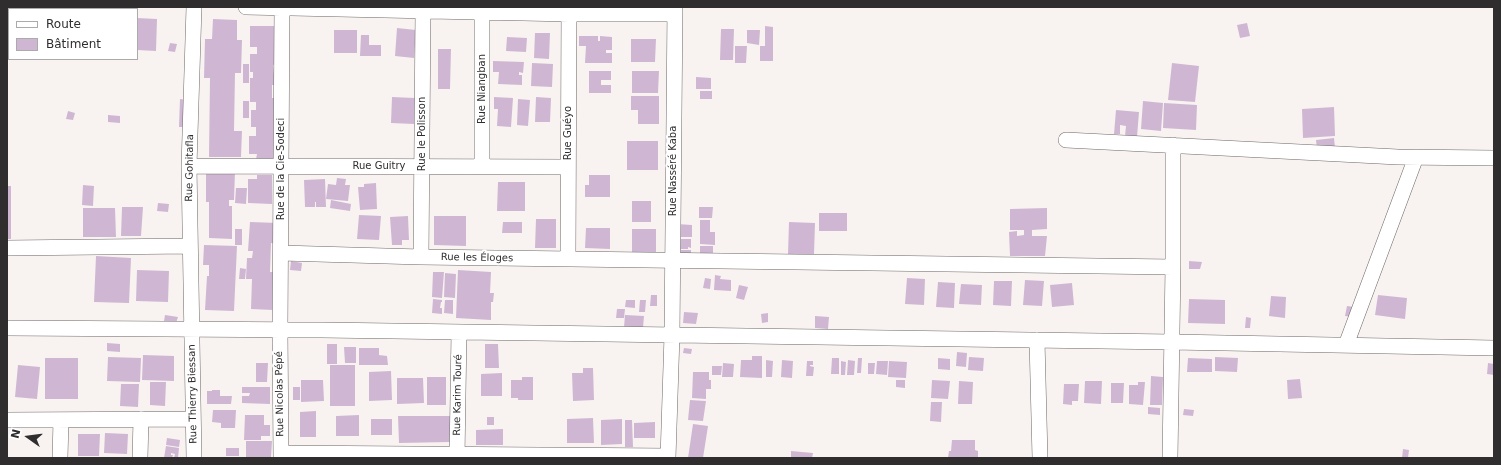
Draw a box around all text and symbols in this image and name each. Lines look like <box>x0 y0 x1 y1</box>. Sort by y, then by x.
legend <box>8 8 138 60</box>
text: Route <box>46 17 81 31</box>
text: Bâtiment <box>46 37 101 51</box>
street label: Rue Niangban <box>476 54 488 124</box>
street label: Rue le Polisson <box>416 97 428 171</box>
street label: Rue Guéyo <box>562 106 574 160</box>
street label: Rue de la Cie-Sodeci <box>275 118 287 220</box>
street label: Rue Nasséré Kaba <box>667 126 679 216</box>
street label: Rue Gohitafla <box>183 134 197 202</box>
street label: Rue Guitry <box>353 160 405 172</box>
street label: Rue les Éloges <box>441 251 513 265</box>
street label: Rue Thierry Biessan <box>186 344 200 444</box>
street label: Rue Nicolas Pépé <box>273 351 287 437</box>
street label: Rue Karim Touré <box>451 354 465 436</box>
north arrow <box>8 417 48 457</box>
text: N <box>8 428 23 440</box>

